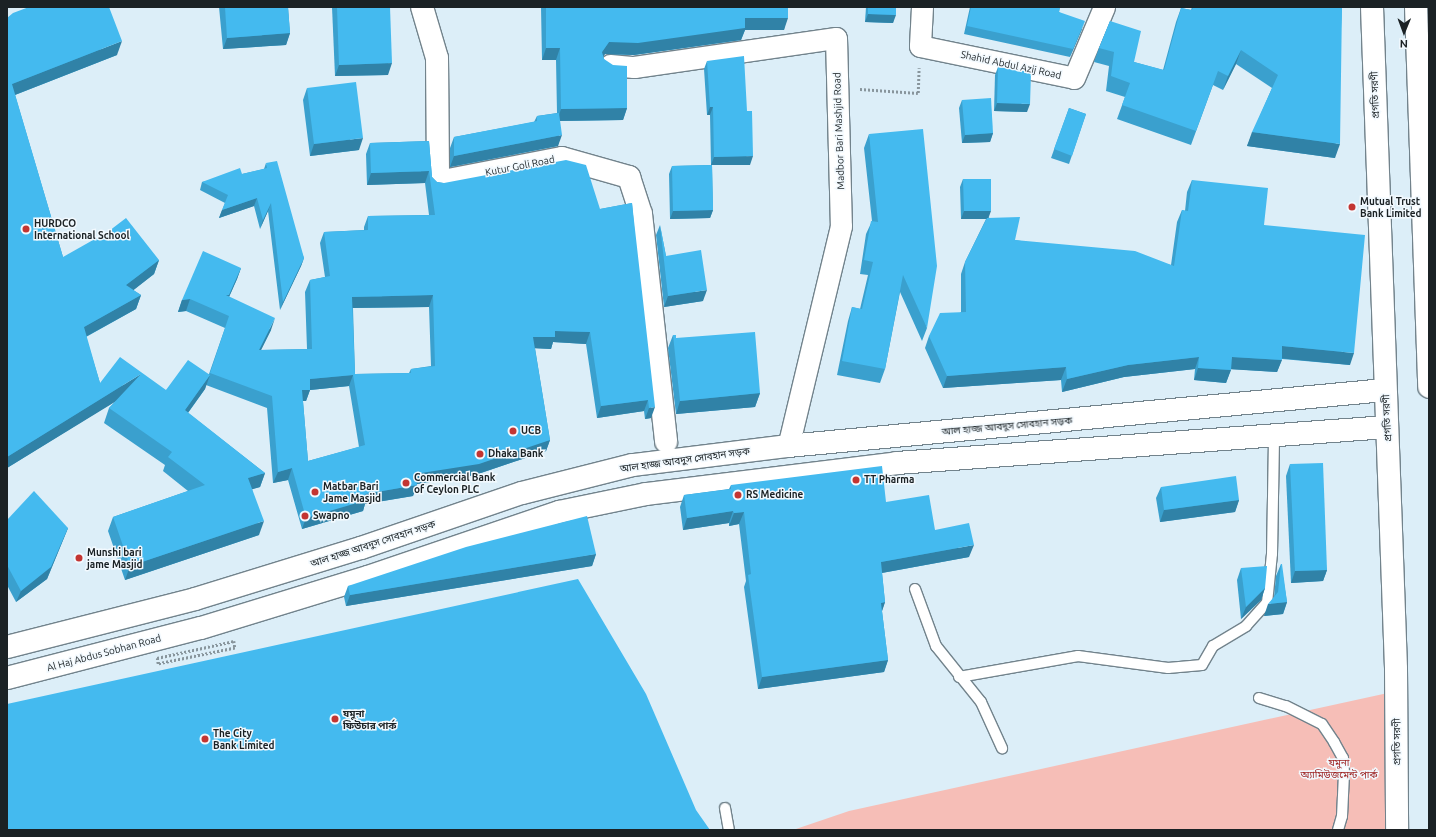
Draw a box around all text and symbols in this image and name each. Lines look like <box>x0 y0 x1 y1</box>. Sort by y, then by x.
north arrow <box>1384 12 1424 52</box>
text: N <box>1400 38 1408 50</box>
street label: Shahid Abdul Azij Road <box>960 48 1062 82</box>
street label: প্রগতি সরণী <box>1368 71 1382 119</box>
street label: Madbor Bari Mashjid Road <box>831 72 847 190</box>
street label: Kutur Goli Road <box>484 153 556 179</box>
place label: Mutual Trust Bank Limited <box>1360 195 1421 218</box>
marker: Mutual Trust Bank Limited <box>1347 202 1357 212</box>
place label: HURDCO International School <box>34 217 129 240</box>
marker: HURDCO International School <box>21 224 31 234</box>
street label: প্রগতি সরণী <box>1380 394 1394 442</box>
street label: আল হাজ্জ আবদুস সোবহান সড়ক <box>941 414 1073 438</box>
place label: UCB <box>521 425 541 437</box>
marker: UCB <box>508 426 518 436</box>
street label: আল হাজ্জ আবদুস সোবহান সড়ক <box>619 445 751 475</box>
place label: Dhaka Bank <box>488 448 543 460</box>
marker: Dhaka Bank <box>475 449 485 459</box>
place label: Commercial Bank of Ceylon PLC <box>414 471 495 494</box>
place label: TT Pharma <box>864 474 914 486</box>
marker: TT Pharma <box>851 475 861 485</box>
marker: Commercial Bank of Ceylon PLC <box>401 478 411 488</box>
place label: Matbar Bari Jame Masjid <box>323 480 381 504</box>
marker: Matbar Bari Jame Masjid <box>310 487 320 497</box>
place label: RS Medicine <box>746 489 803 501</box>
marker: RS Medicine <box>733 490 743 500</box>
place label: Swapno <box>313 510 350 522</box>
marker: Swapno <box>300 511 310 521</box>
street label: আল হাজ্জ আবদুস সোবহান সড়ক <box>309 518 437 570</box>
place label: Munshi bari jame Masjid <box>87 546 143 570</box>
marker: Munshi bari jame Masjid <box>74 553 84 563</box>
street label: Al Haj Abdus Sobhan Road <box>46 632 162 674</box>
place label: যমুনা ফিউচার পার্ক <box>343 707 396 730</box>
marker: যমুনা ফিউচার পার্ক <box>330 714 340 724</box>
street label: প্রগতি সরণী <box>1391 718 1403 766</box>
place label: The City Bank Limited <box>213 727 274 750</box>
marker: The City Bank Limited <box>200 734 210 744</box>
park label: যমুনা অ্যামিউজমেন্ট পার্ক <box>1300 756 1378 780</box>

